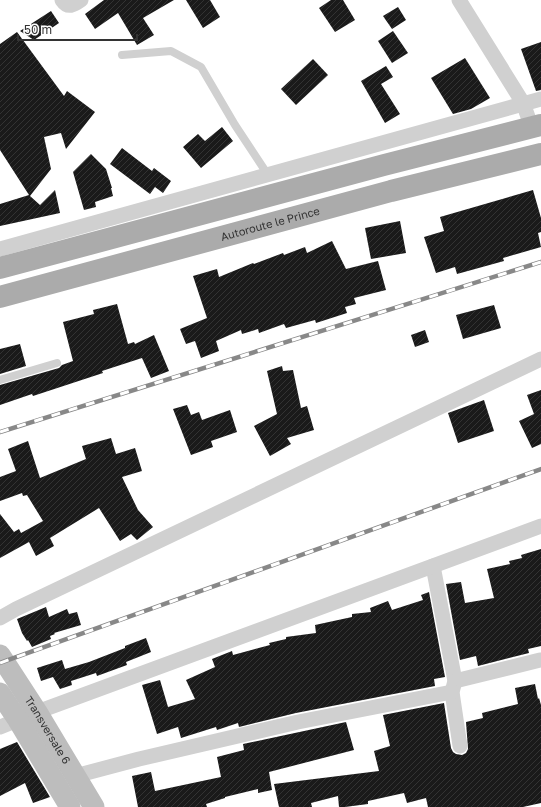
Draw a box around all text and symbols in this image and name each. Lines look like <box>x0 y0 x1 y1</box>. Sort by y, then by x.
scale bar <box>18 16 137 42</box>
text: 50 m <box>24 22 52 37</box>
street label: Autoroute le Prince <box>219 204 321 243</box>
street label: Transversale 6 <box>23 694 74 766</box>

